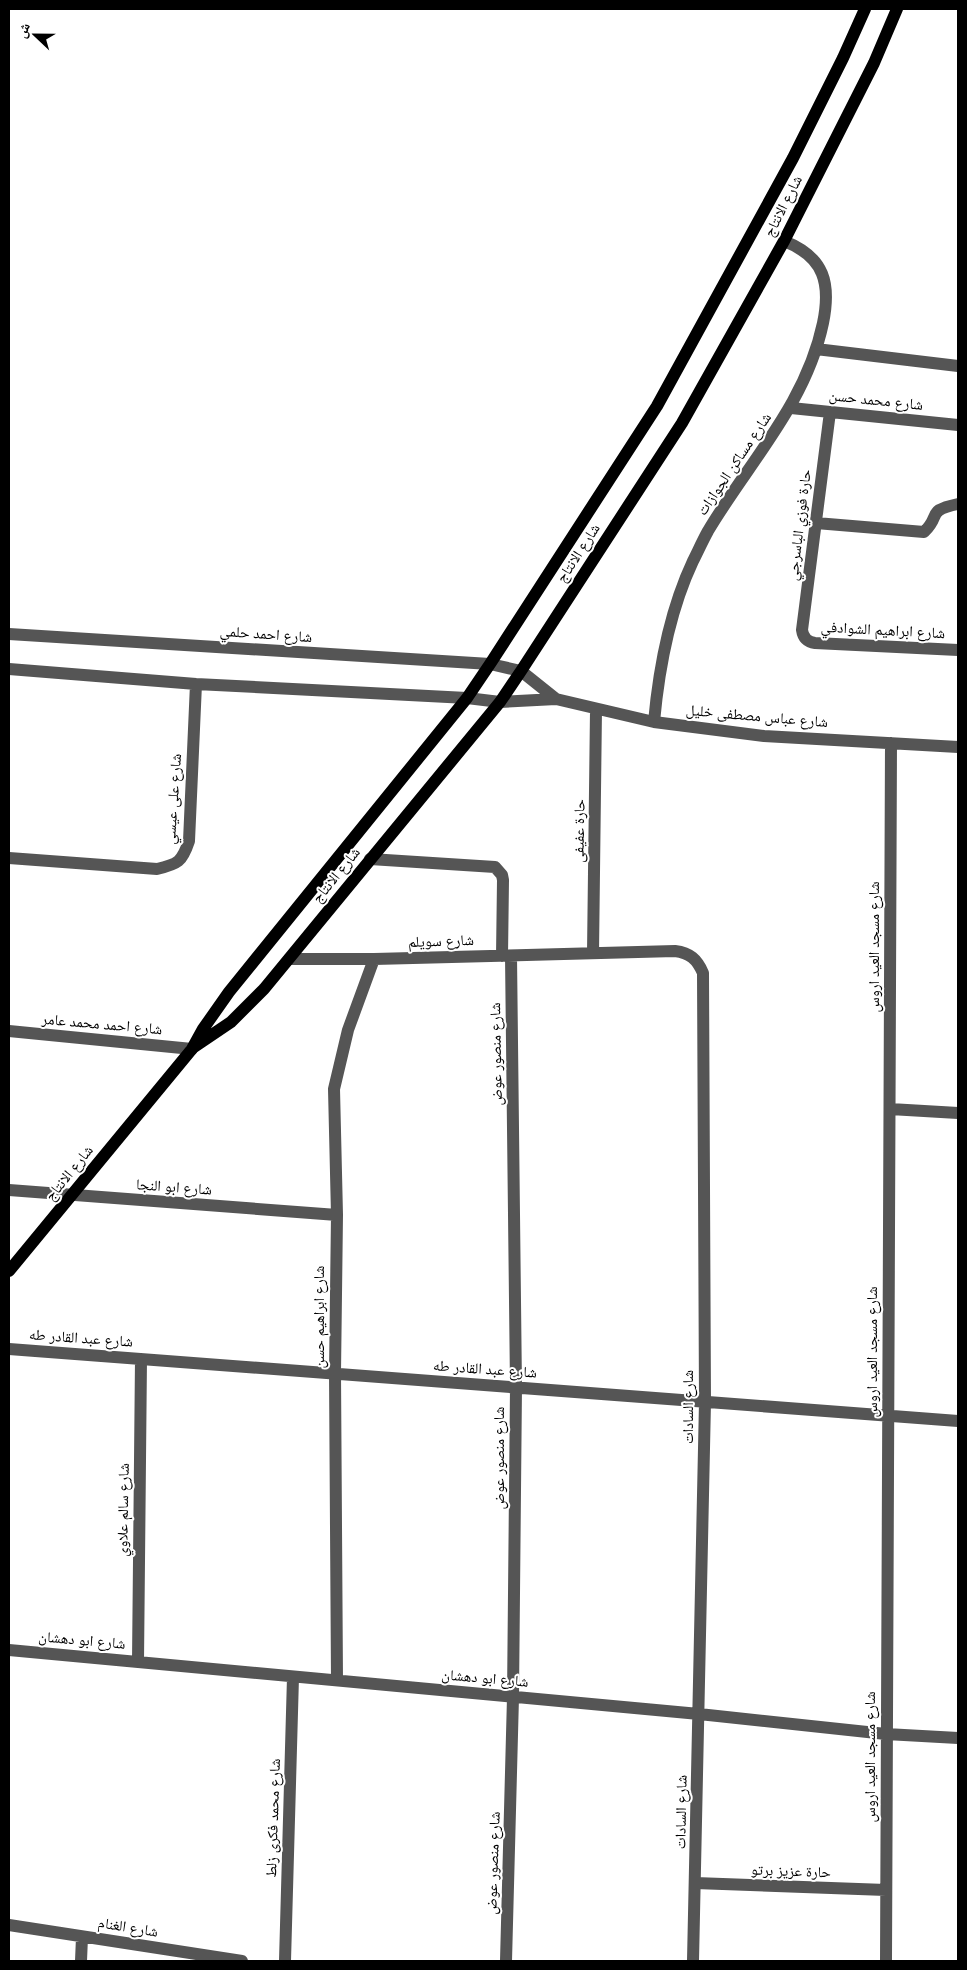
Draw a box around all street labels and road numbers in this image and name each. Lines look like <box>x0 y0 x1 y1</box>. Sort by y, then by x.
street label: شارع الانتاج <box>759 172 807 240</box>
street label: شارع محمد حسن <box>828 385 924 415</box>
street label: شارع مساكن الجوازات <box>692 409 776 519</box>
street label: حارة فوزي الباسرجي <box>782 468 818 582</box>
street label: شارع الانتاج <box>551 520 605 586</box>
street label: شارع ابراهيم الشوادفي <box>820 617 946 645</box>
street label: شارع احمد حلمي <box>219 621 313 649</box>
street label: شارع عباس مصطفى خليل <box>685 700 829 732</box>
street label: شارع على عيسي <box>160 753 188 845</box>
street label: حارة عفيفى <box>568 798 590 863</box>
street label: شارع الانتاج <box>307 843 365 907</box>
street label: شارع مسجد العيد اروس <box>864 881 884 1013</box>
street label: شارع سويلم <box>408 930 474 952</box>
street label: شارع منصور عوض <box>485 1002 507 1106</box>
street label: شارع احمد محمد عامر <box>40 1009 163 1039</box>
street label: شارع الانتاج <box>40 1141 98 1205</box>
street label: شارع ابو النجا <box>135 1174 213 1200</box>
street label: شارع ابراهيم حسن <box>309 1266 329 1368</box>
street label: شارع مسجد العيد اروس <box>862 1286 882 1418</box>
street label: شارع عبد القادر طه <box>28 1324 134 1352</box>
street label: شارع عبد القادر طه <box>432 1355 538 1383</box>
street label: شارع السادات <box>678 1370 698 1444</box>
street label: شارع منصور عوض <box>489 1406 509 1509</box>
street label: شارع سالم علاوي <box>112 1463 136 1557</box>
street label: شارع ابو دهشان <box>38 1626 126 1654</box>
street label: شارع ابو دهشان <box>441 1664 529 1692</box>
street label: شارع مسجد العيد اروس <box>860 1691 880 1823</box>
street label: شارع محمد فكرى زلط <box>261 1758 285 1878</box>
street label: شارع السادات <box>670 1775 692 1849</box>
street label: شارع منصور عوض <box>481 1811 505 1915</box>
street label: حارة عزيز برتو <box>751 1860 832 1882</box>
street label: شارع الغنام <box>96 1912 160 1942</box>

